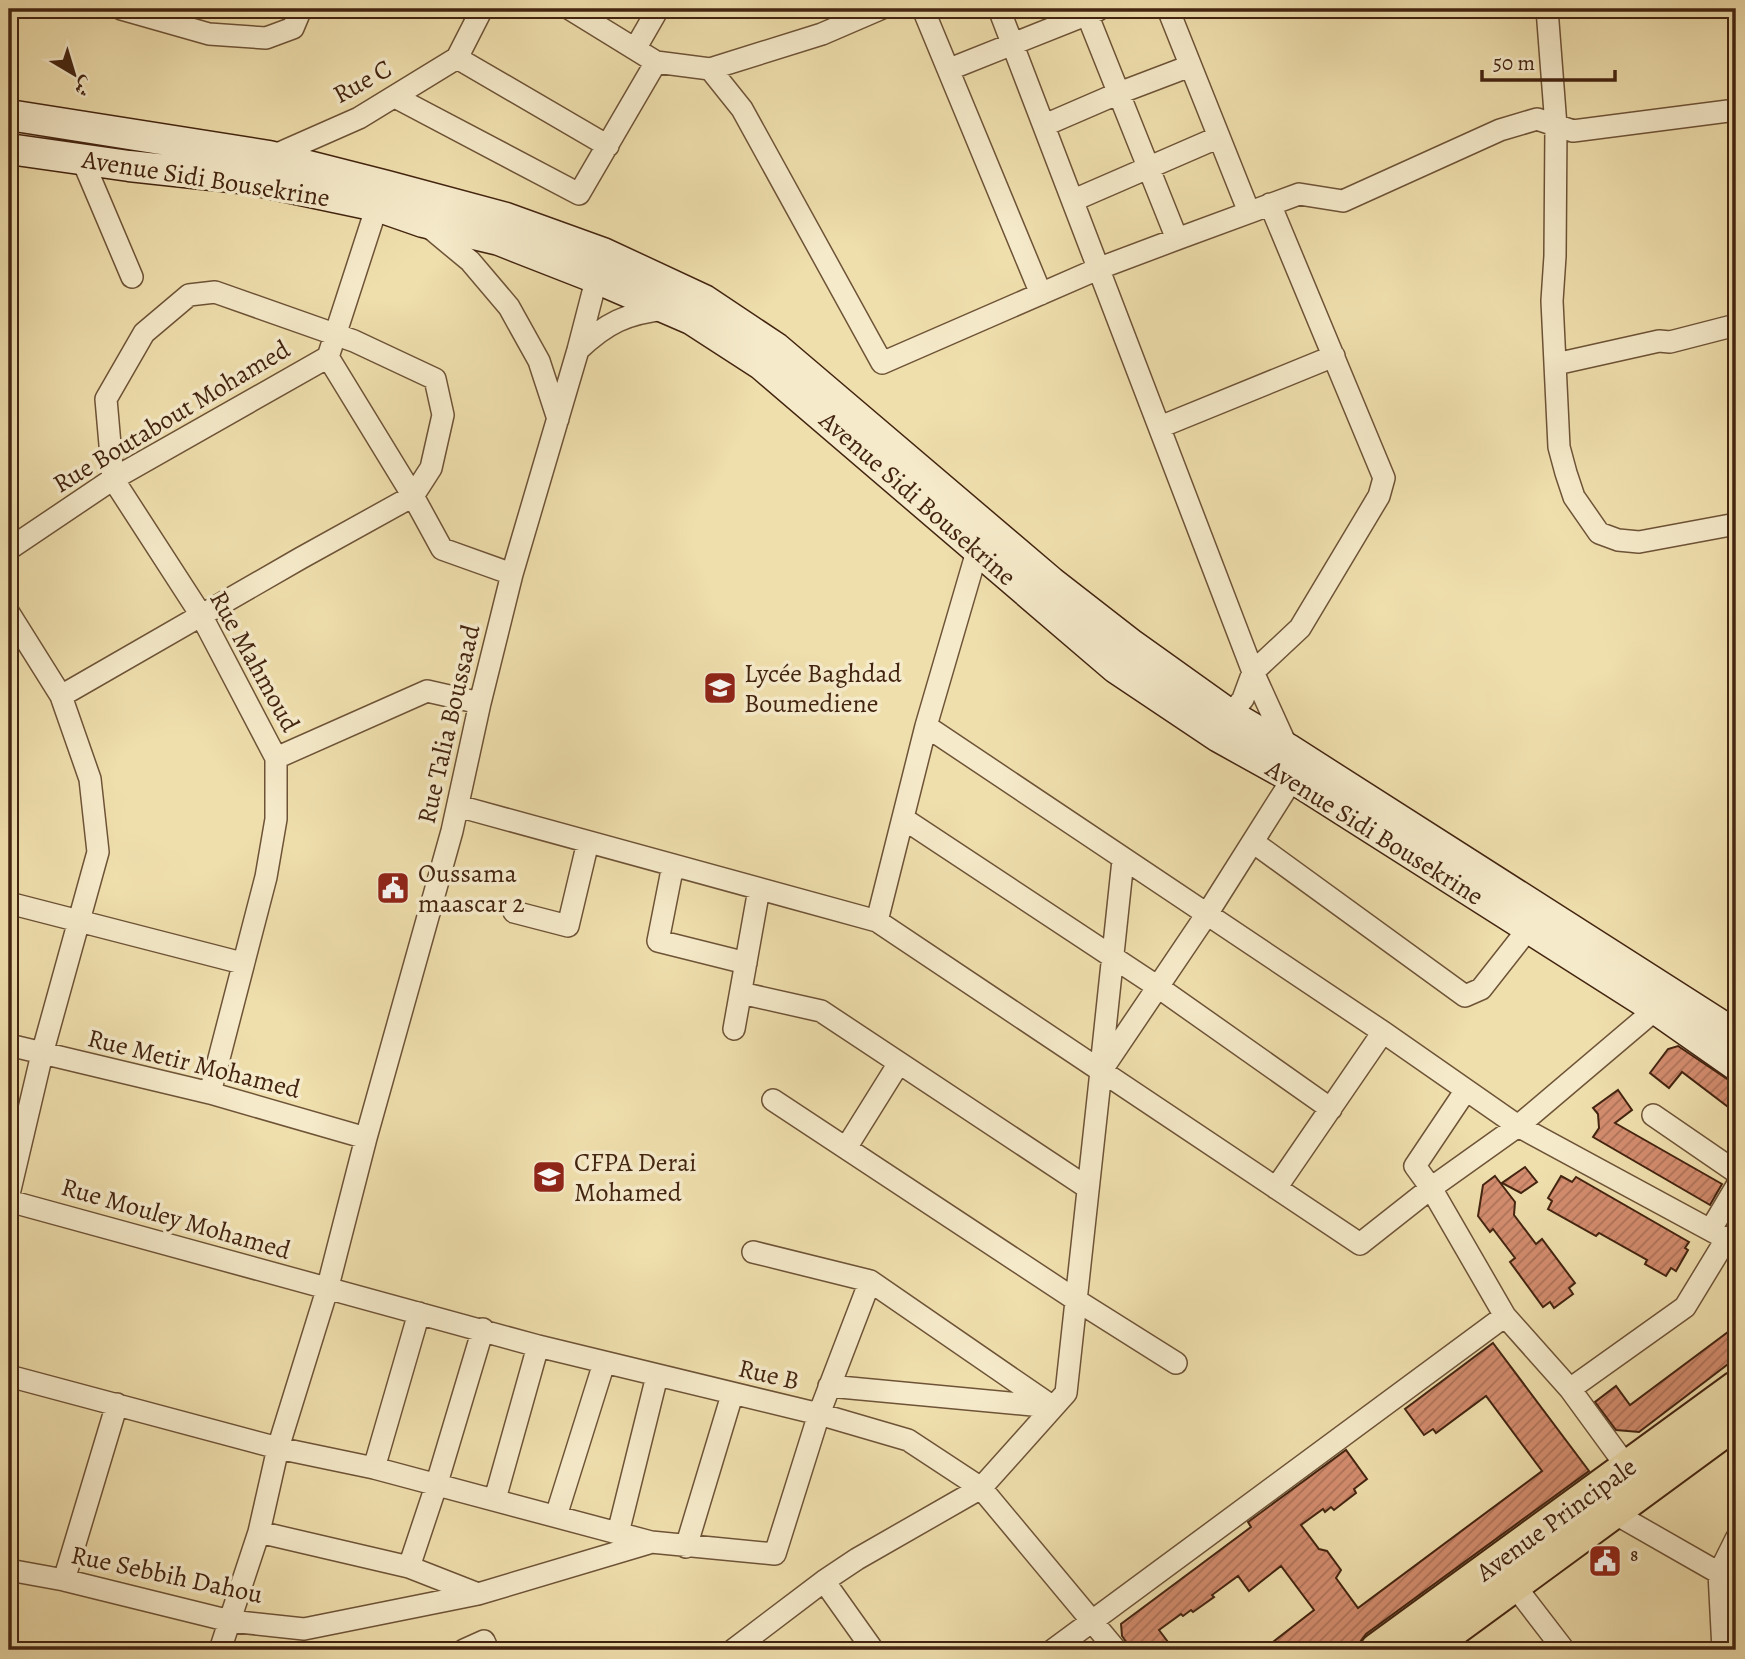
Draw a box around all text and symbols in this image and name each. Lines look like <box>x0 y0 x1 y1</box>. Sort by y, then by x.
north arrow <box>38 38 108 108</box>
scale bar <box>1482 38 1616 82</box>
text: 50 m <box>1493 49 1535 77</box>
street label: Rue C <box>327 51 398 112</box>
text: ش <box>68 71 99 103</box>
street label: Avenue Sidi Bousekrine <box>79 141 332 215</box>
street label: Rue Boutabout Mohamed <box>46 332 296 501</box>
street label: Avenue Sidi Bousekrine <box>811 402 1024 594</box>
street label: Rue Mahmoud <box>201 584 308 738</box>
street label: Rue Talia Boussaad <box>409 621 488 827</box>
place label: Lycée Baghdad Boumediene <box>744 656 902 721</box>
school or university icon: Lycée Baghdad Boumediene <box>701 669 739 707</box>
street label: Avenue Sidi Bousekrine <box>1258 751 1490 914</box>
place label: Oussama maascar 2 <box>418 856 525 921</box>
public building icon: Oussama maascar 2 <box>374 869 412 907</box>
street label: Rue Metir Mohamed <box>84 1020 304 1107</box>
place label: CFPA Derai Mohamed <box>574 1145 697 1210</box>
school or university icon: CFPA Derai Mohamed <box>530 1158 568 1196</box>
street label: Rue Mouley Mohamed <box>57 1169 295 1268</box>
street label: Rue B <box>735 1351 803 1398</box>
street label: Avenue Principale <box>1468 1449 1644 1590</box>
street label: Rue Sebbih Dahou <box>68 1537 267 1612</box>
public building icon: ⁸ <box>1586 1542 1624 1580</box>
place label: ⁸ <box>1630 1544 1639 1579</box>

